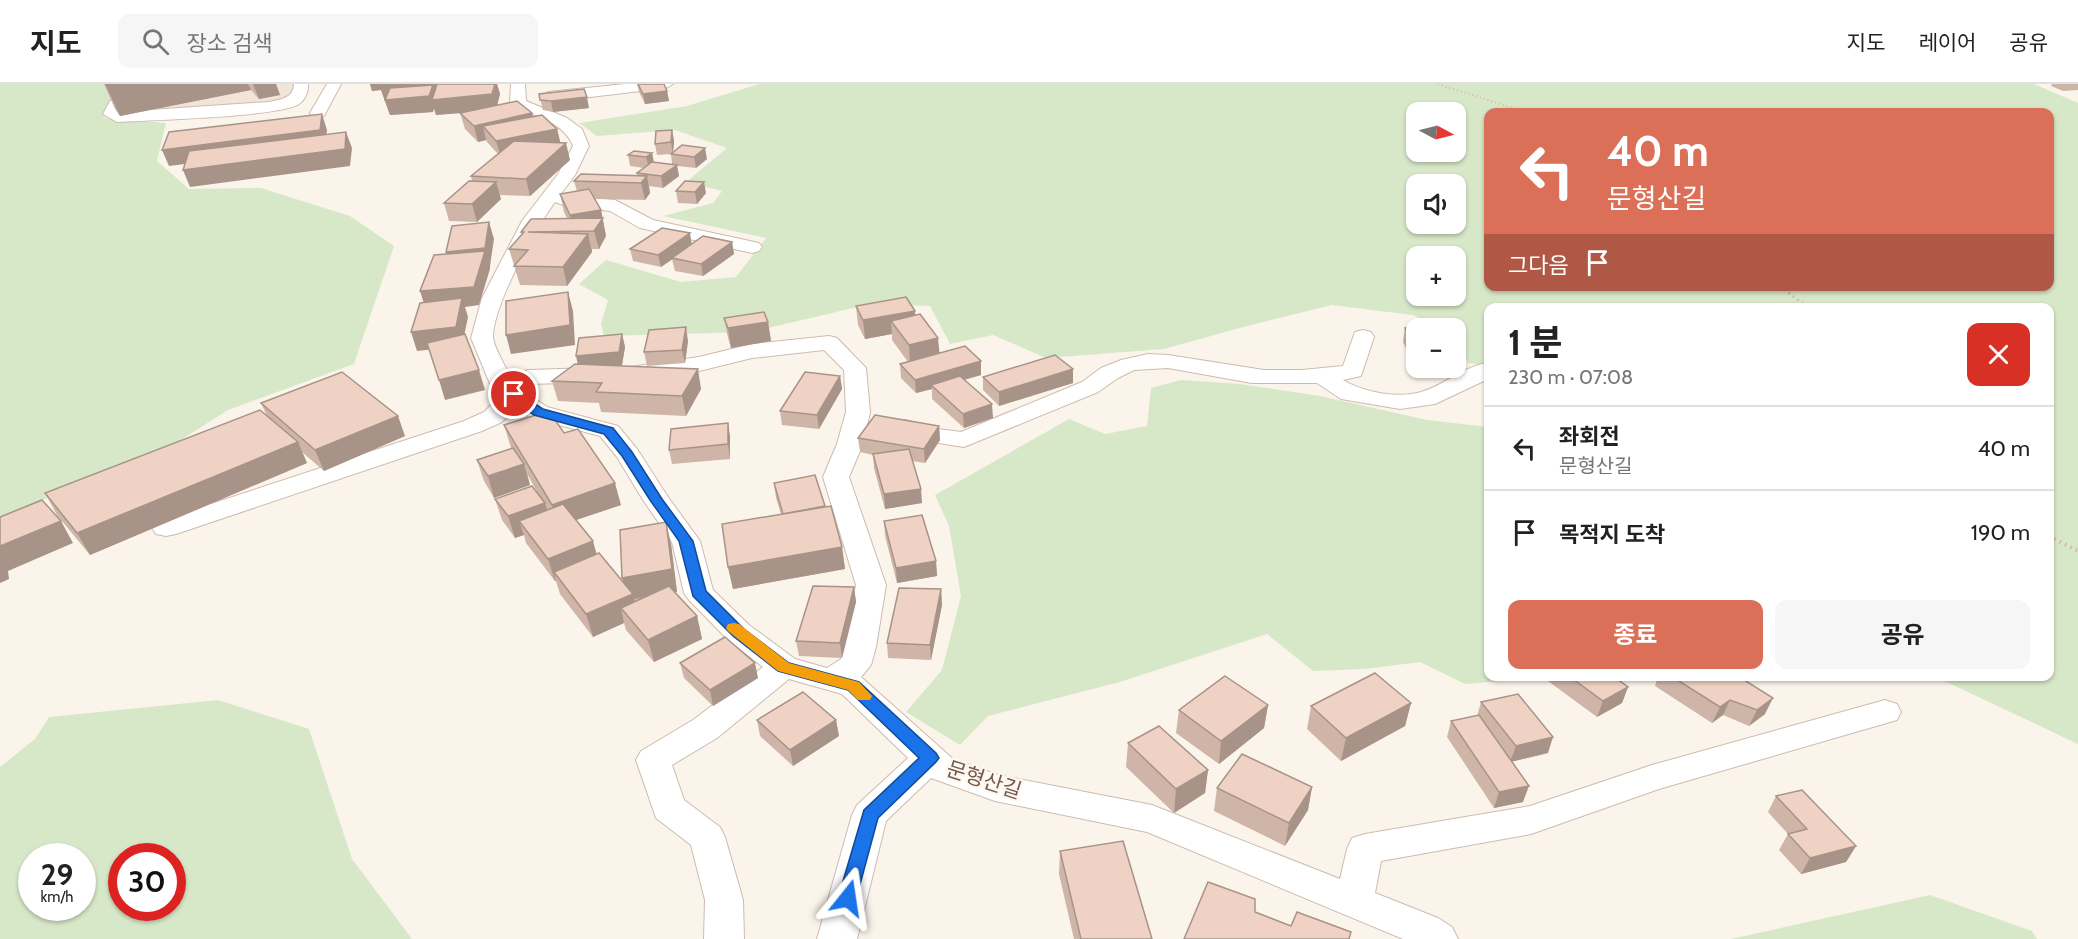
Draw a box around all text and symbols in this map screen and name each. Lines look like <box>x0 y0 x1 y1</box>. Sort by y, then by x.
search box <box>118 14 538 68</box>
icon: search <box>139 25 172 58</box>
text: 지도 <box>30 26 82 60</box>
text: 장소 검색 <box>187 30 272 57</box>
text: 지도 <box>1847 30 1885 55</box>
text: 레이어 <box>1918 30 1976 55</box>
text: 공유 <box>2009 30 2048 55</box>
north arrow <box>1406 102 1466 162</box>
map controls <box>1406 102 1466 378</box>
text: 40 m <box>1607 125 1709 177</box>
icon: left <box>1508 132 1586 210</box>
button: sound <box>1406 174 1466 234</box>
text: 문형산길 <box>1607 182 1706 215</box>
button: + <box>1406 246 1466 306</box>
icon: arrive <box>1581 246 1614 279</box>
text: 그다음 <box>1508 252 1569 279</box>
button: − <box>1406 318 1466 378</box>
text: 1 분 <box>1508 320 1563 364</box>
button: close <box>1967 323 2030 386</box>
text: 230 m · 07:08 <box>1508 365 1633 389</box>
pin <box>488 368 539 419</box>
icon: arrive <box>497 377 530 410</box>
text: 좌회전 <box>1559 423 1620 450</box>
icon: left <box>1508 432 1541 465</box>
text: 40 m <box>1978 435 2030 462</box>
text: 문형산길 <box>1559 454 1633 478</box>
icon: arrive <box>1508 516 1541 549</box>
text: 190 m <box>1971 519 2030 546</box>
text: 목적지 도착 <box>1559 521 1665 548</box>
button: 종료 <box>1508 600 1763 669</box>
button: 공유 <box>1775 600 2030 669</box>
street label: 문형산길 <box>944 756 1025 803</box>
speed limit sign: 30 <box>108 843 186 921</box>
text: 29 <box>41 856 73 893</box>
position arrow <box>816 866 880 930</box>
text: km/h <box>41 888 73 906</box>

